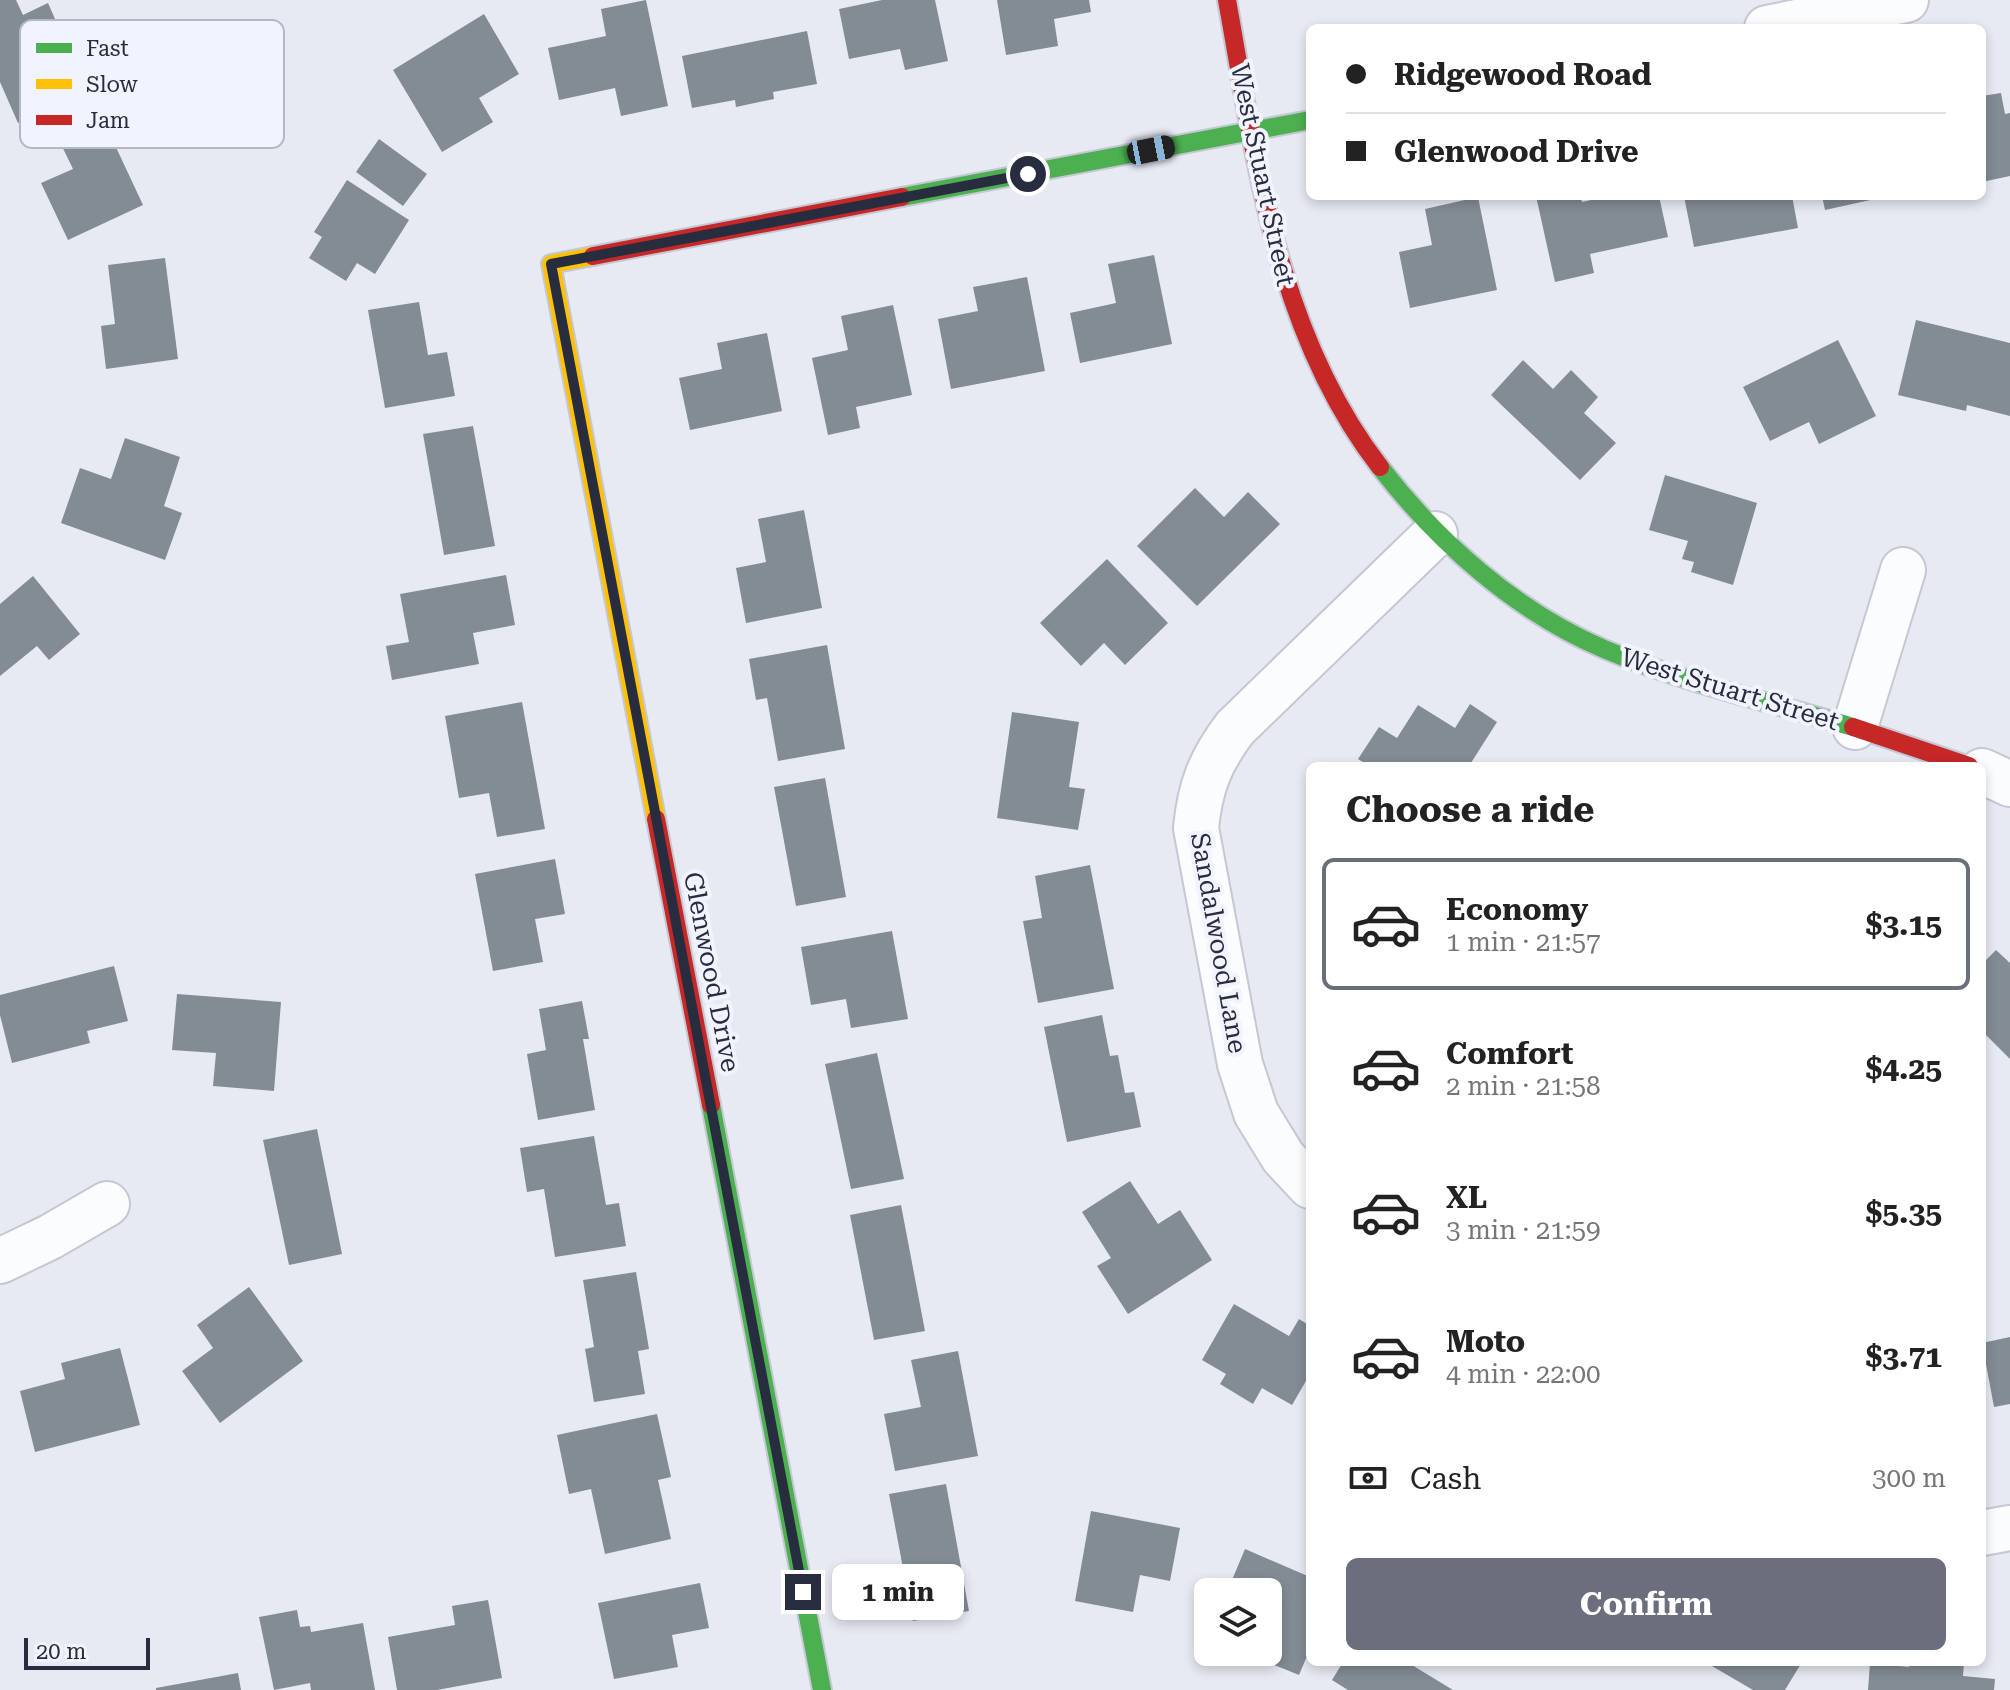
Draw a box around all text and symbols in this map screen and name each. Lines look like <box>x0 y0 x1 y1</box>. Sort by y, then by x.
legend <box>20 20 284 148</box>
text: Fast <box>86 36 129 61</box>
text: Ridgewood Road <box>1394 57 1651 92</box>
street label: West Stuart Street <box>1225 61 1301 289</box>
text: Slow <box>86 72 139 97</box>
text: Jam <box>86 108 130 133</box>
car <box>1125 134 1177 166</box>
text: Glenwood Drive <box>1394 134 1639 169</box>
route start <box>1010 156 1046 192</box>
street label: West Stuart Street <box>1617 642 1843 736</box>
text: Choose a ride <box>1346 789 1594 831</box>
street label: Sandalwood Lane <box>1185 830 1253 1056</box>
street label: Glenwood Drive <box>678 870 746 1074</box>
icon: car <box>1350 888 1422 960</box>
text: Economy <box>1446 892 1588 927</box>
text: $3.15 <box>1865 907 1942 942</box>
text: 1 min · 21:57 <box>1446 927 1601 957</box>
icon: car <box>1350 1032 1422 1104</box>
text: Comfort <box>1446 1036 1573 1071</box>
text: $4.25 <box>1865 1051 1942 1086</box>
text: 2 min · 21:58 <box>1446 1071 1601 1101</box>
icon: car <box>1350 1176 1422 1248</box>
text: XL <box>1446 1180 1487 1215</box>
text: $5.35 <box>1865 1195 1942 1230</box>
text: 3 min · 21:59 <box>1446 1215 1601 1245</box>
icon: car <box>1350 1320 1422 1392</box>
text: Moto <box>1446 1324 1525 1359</box>
text: $3.71 <box>1865 1339 1942 1374</box>
text: 4 min · 22:00 <box>1446 1359 1601 1389</box>
icon: cash <box>1346 1456 1390 1500</box>
text: Cash <box>1410 1461 1481 1496</box>
text: 300 m <box>1872 1463 1946 1493</box>
button: Confirm <box>1346 1558 1946 1650</box>
callout: 1 min <box>831 1564 963 1620</box>
route end <box>785 1574 821 1610</box>
text: 1 min <box>862 1577 934 1607</box>
map controls <box>1194 1578 1282 1666</box>
button: layers <box>1194 1578 1282 1666</box>
scale bar <box>24 1634 150 1670</box>
text: 20 m <box>36 1639 86 1664</box>

